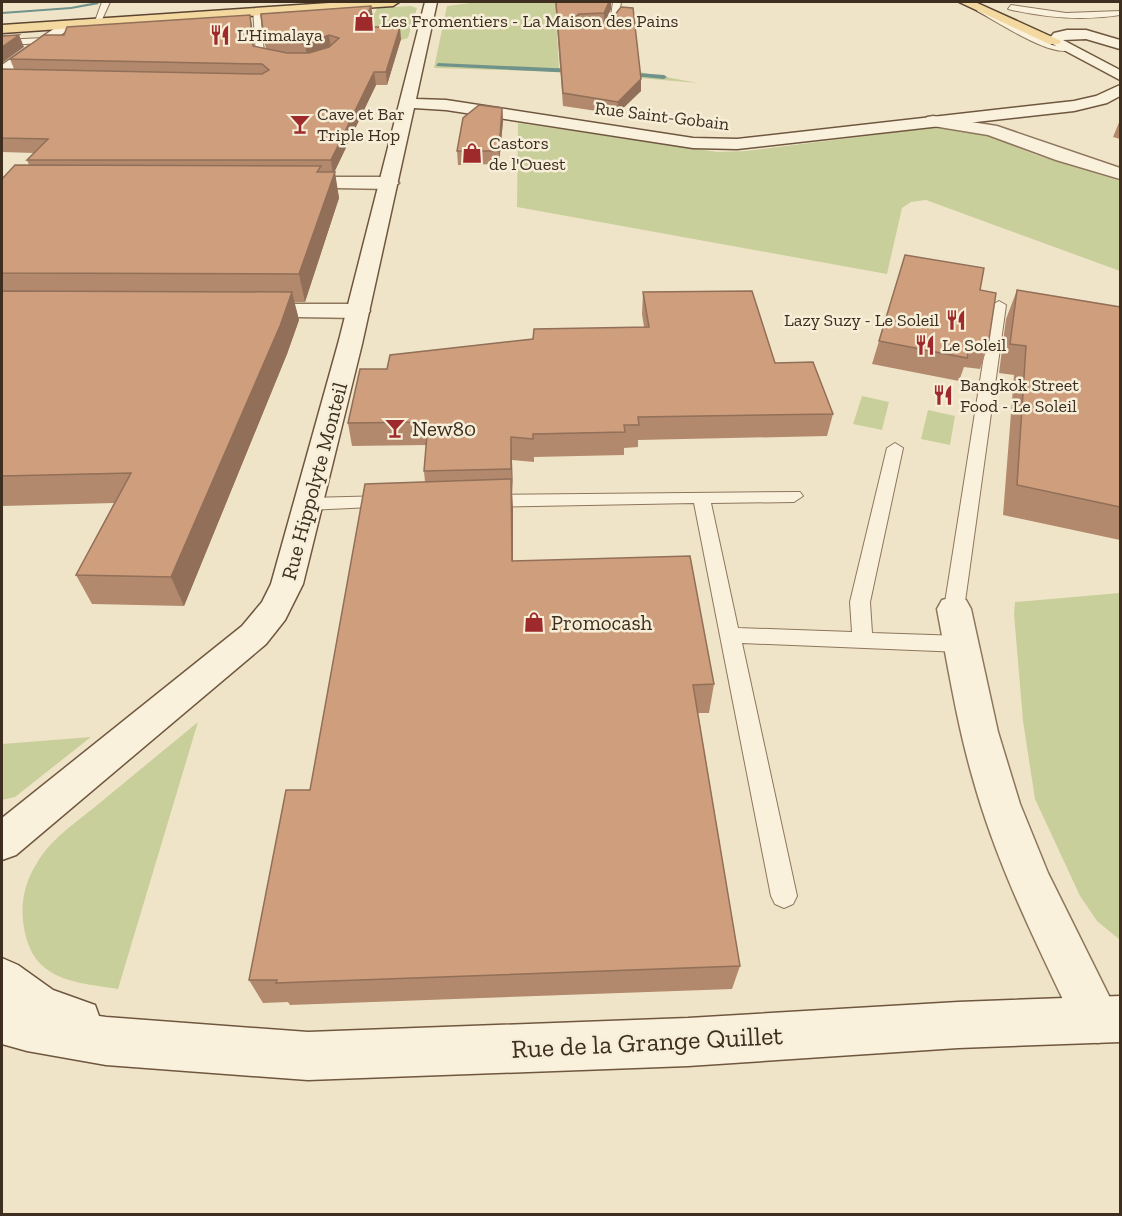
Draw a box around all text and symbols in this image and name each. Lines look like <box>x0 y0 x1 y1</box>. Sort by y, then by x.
shop icon: Les Fromentiers - La Maison des Pains <box>352 9 376 33</box>
place label: Les Fromentiers - La Maison des Pains <box>381 10 679 32</box>
restaurant icon: L'Himalaya <box>208 23 232 47</box>
place label: L'Himalaya <box>237 24 323 46</box>
street label: Rue Saint-Gobain <box>593 97 731 135</box>
place label: Cave et Bar Triple Hop <box>317 103 405 146</box>
bar icon: Cave et Bar Triple Hop <box>288 112 312 136</box>
place label: Castors de l'Ouest <box>489 132 566 175</box>
shop icon: Castors de l'Ouest <box>460 141 484 165</box>
restaurant icon: Lazy Suzy - Le Soleil <box>944 308 968 332</box>
place label: Lazy Suzy - Le Soleil <box>784 309 939 331</box>
restaurant icon: Le Soleil <box>913 333 937 357</box>
place label: Le Soleil <box>942 334 1006 356</box>
place label: Bangkok Street Food - Le Soleil <box>960 374 1079 417</box>
street label: Rue Hippolyte Monteil <box>276 379 353 582</box>
restaurant icon: Bangkok Street Food - Le Soleil <box>931 383 955 407</box>
bar icon: New80 <box>383 416 407 440</box>
place label: New80 <box>412 416 476 441</box>
shop icon: Promocash <box>522 610 546 634</box>
place label: Promocash <box>551 610 653 635</box>
street label: Rue de la Grange Quillet <box>510 1019 784 1065</box>

